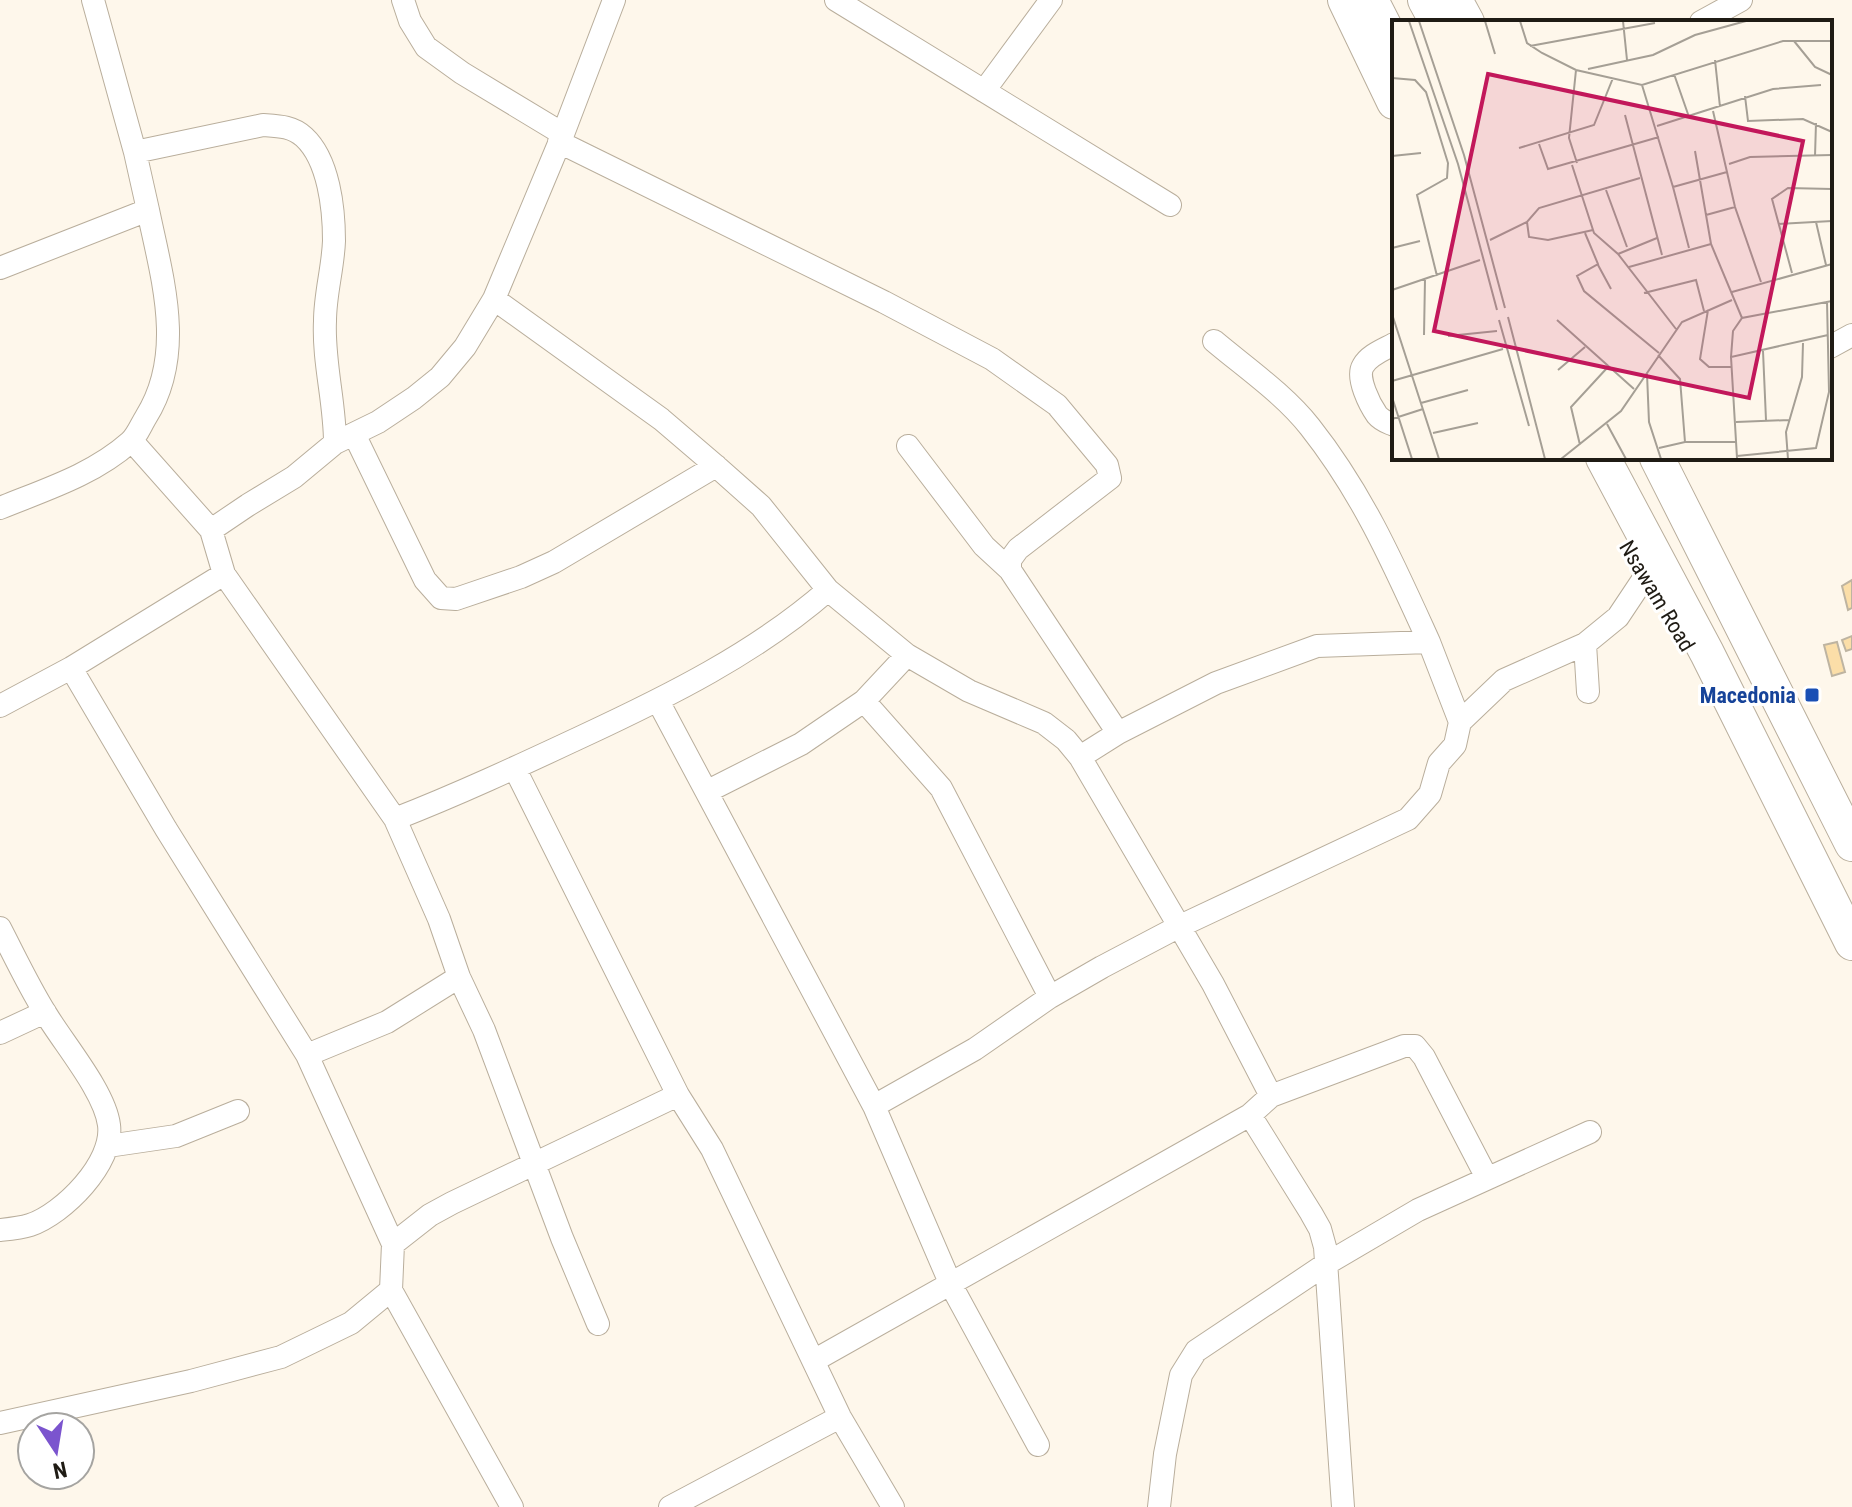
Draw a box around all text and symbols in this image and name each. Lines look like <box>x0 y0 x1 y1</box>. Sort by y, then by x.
inset map <box>1392 20 1832 460</box>
street label: Nsawam Road <box>1614 536 1700 656</box>
place label: Macedonia <box>1700 683 1796 708</box>
marker: Macedonia <box>1803 686 1821 704</box>
north arrow <box>16 1411 96 1491</box>
text: N <box>51 1456 69 1484</box>

